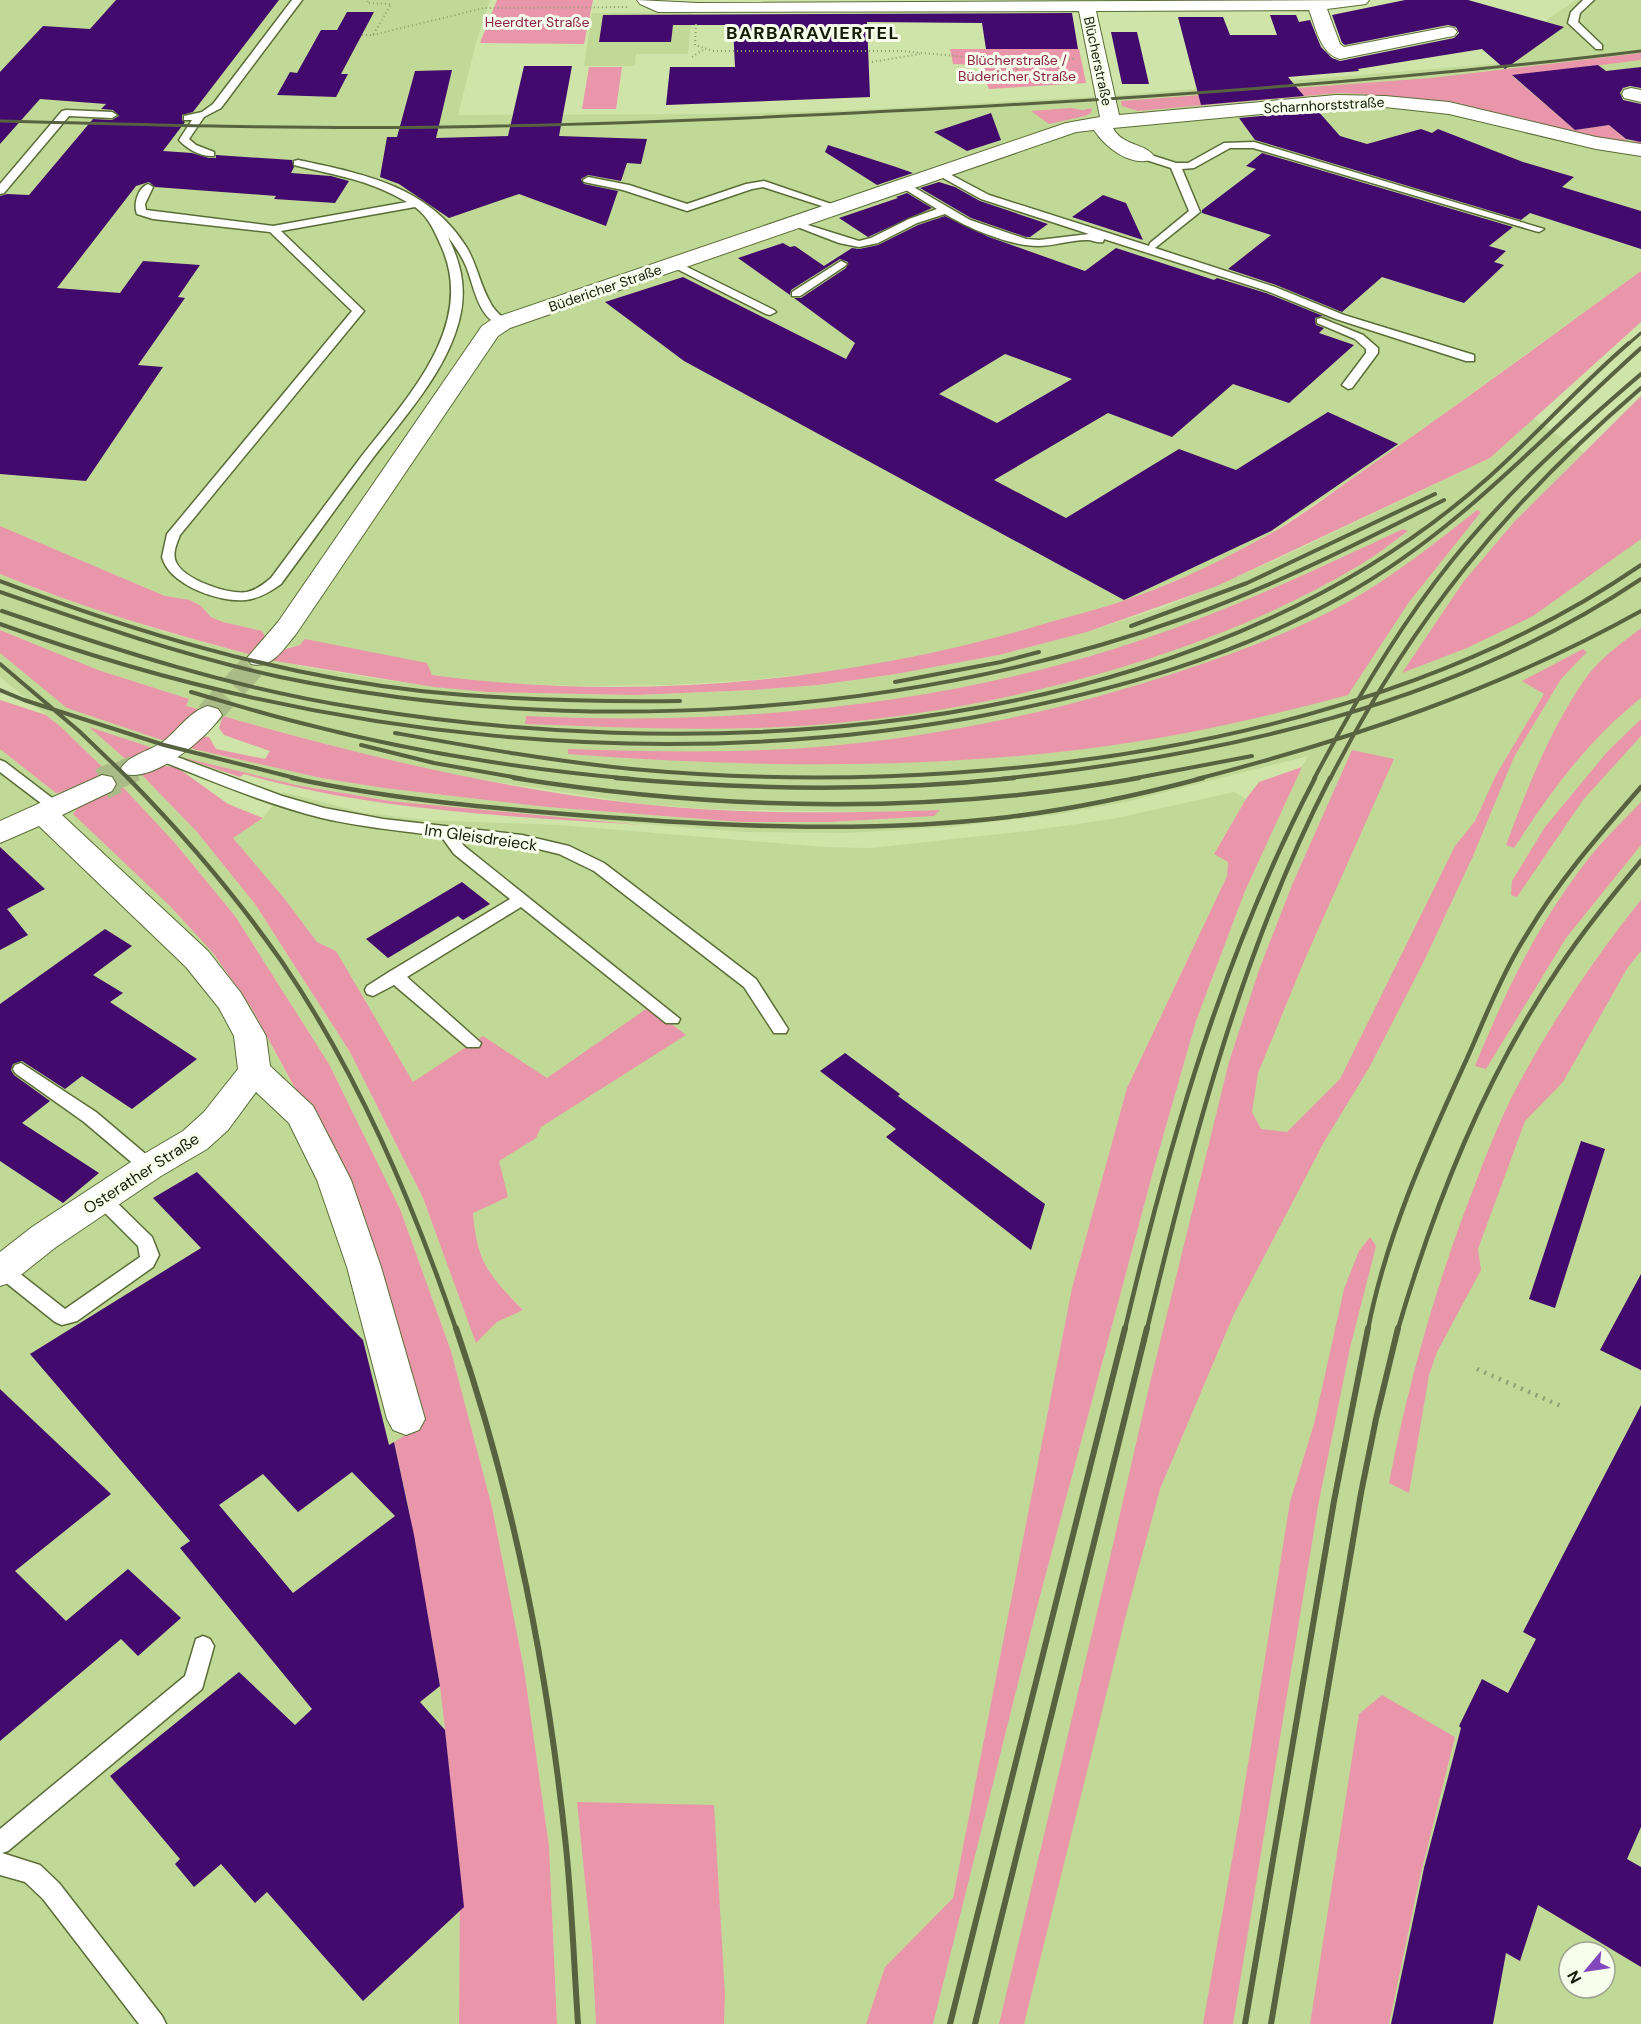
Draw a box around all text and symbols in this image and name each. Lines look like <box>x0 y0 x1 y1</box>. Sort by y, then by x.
park label: Heerdter Straße <box>485 13 589 31</box>
street label: Blücherstraße <box>1080 15 1116 107</box>
district label: BARBARAVIERTEL <box>726 21 900 45</box>
park label: Blücherstraße / Büdericher Straße <box>958 51 1076 85</box>
street label: Scharnhorststraße <box>1263 93 1385 117</box>
street label: Büdericher Straße <box>546 260 664 316</box>
street label: Im Gleisdreieck <box>423 819 539 856</box>
street label: Osterather Straße <box>79 1128 203 1219</box>
north arrow <box>1557 1940 1617 2000</box>
text: N <box>1562 1967 1586 1987</box>

